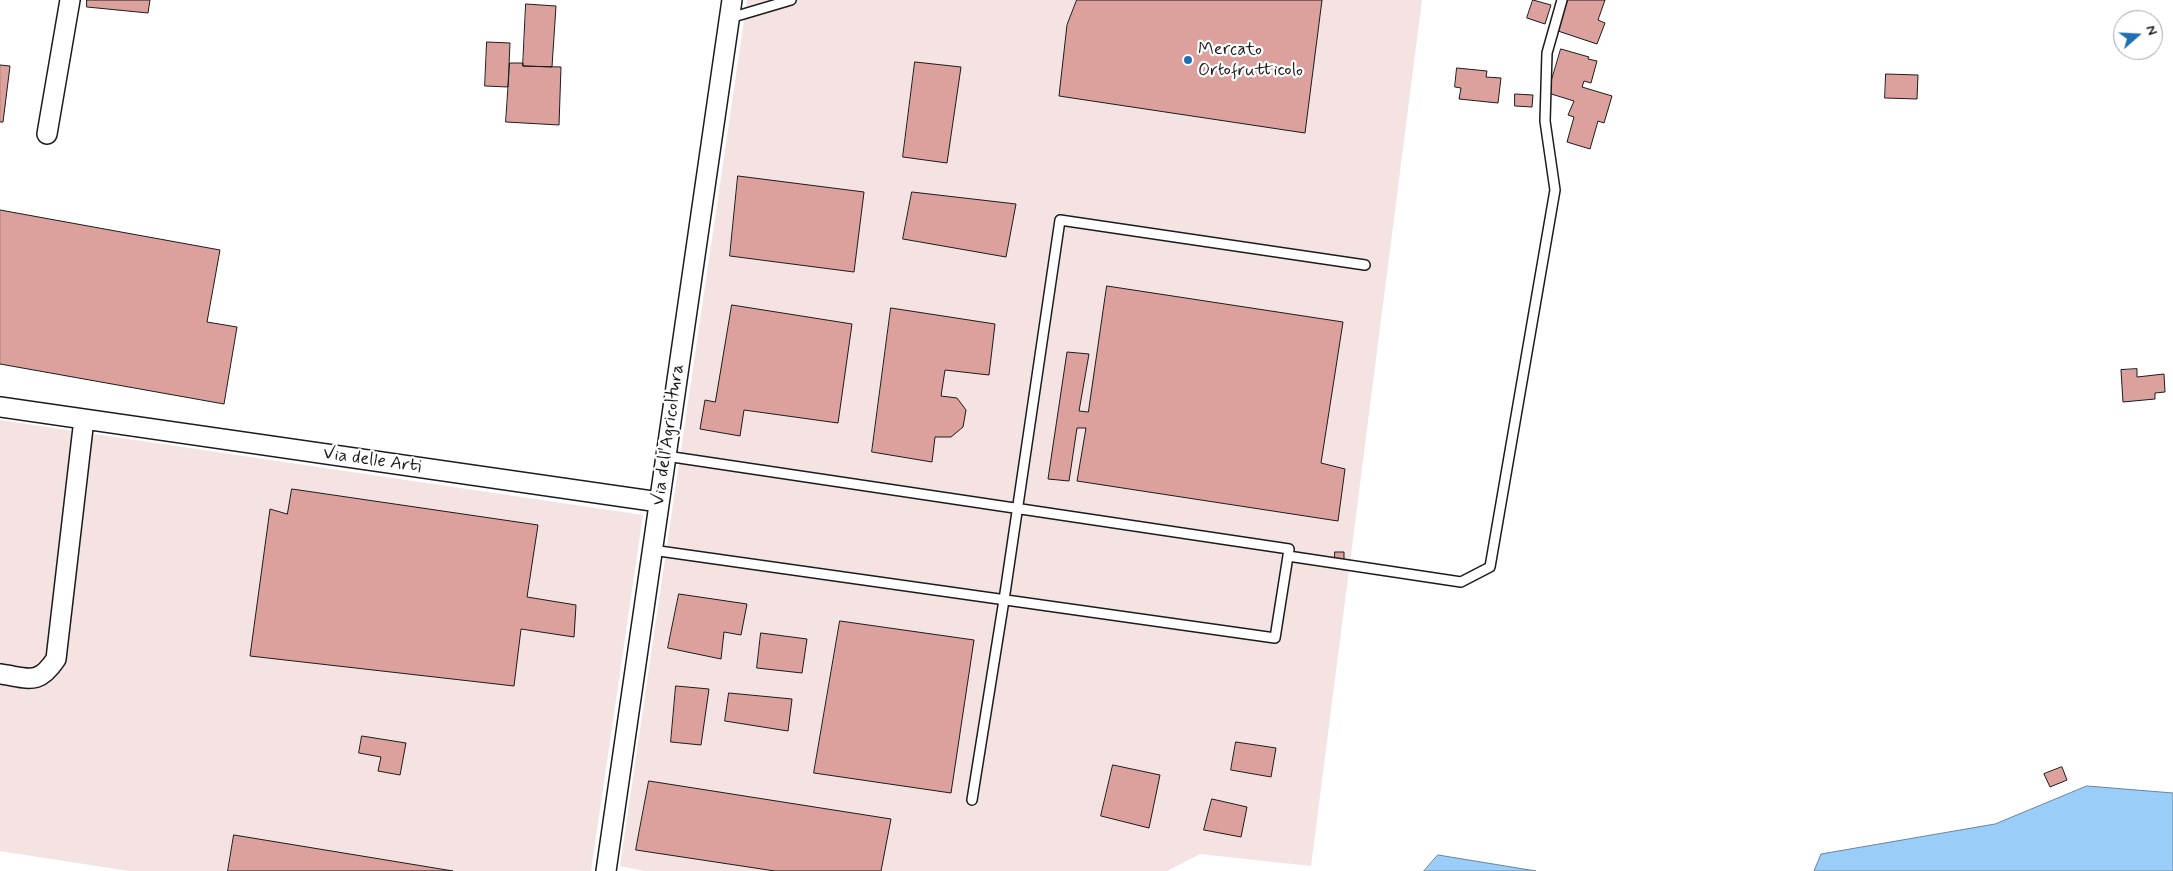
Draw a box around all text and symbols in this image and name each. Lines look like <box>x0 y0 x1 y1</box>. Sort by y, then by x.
north arrow <box>2113 10 2163 60</box>
text: N <box>2141 23 2161 38</box>
place label: Mercato Ortofrutticolo <box>1198 39 1303 82</box>
marker: Mercato Ortofrutticolo <box>1182 54 1194 66</box>
street label: Via dell'Agricoltura <box>648 363 690 507</box>
street label: Via delle Arti <box>321 443 423 479</box>

